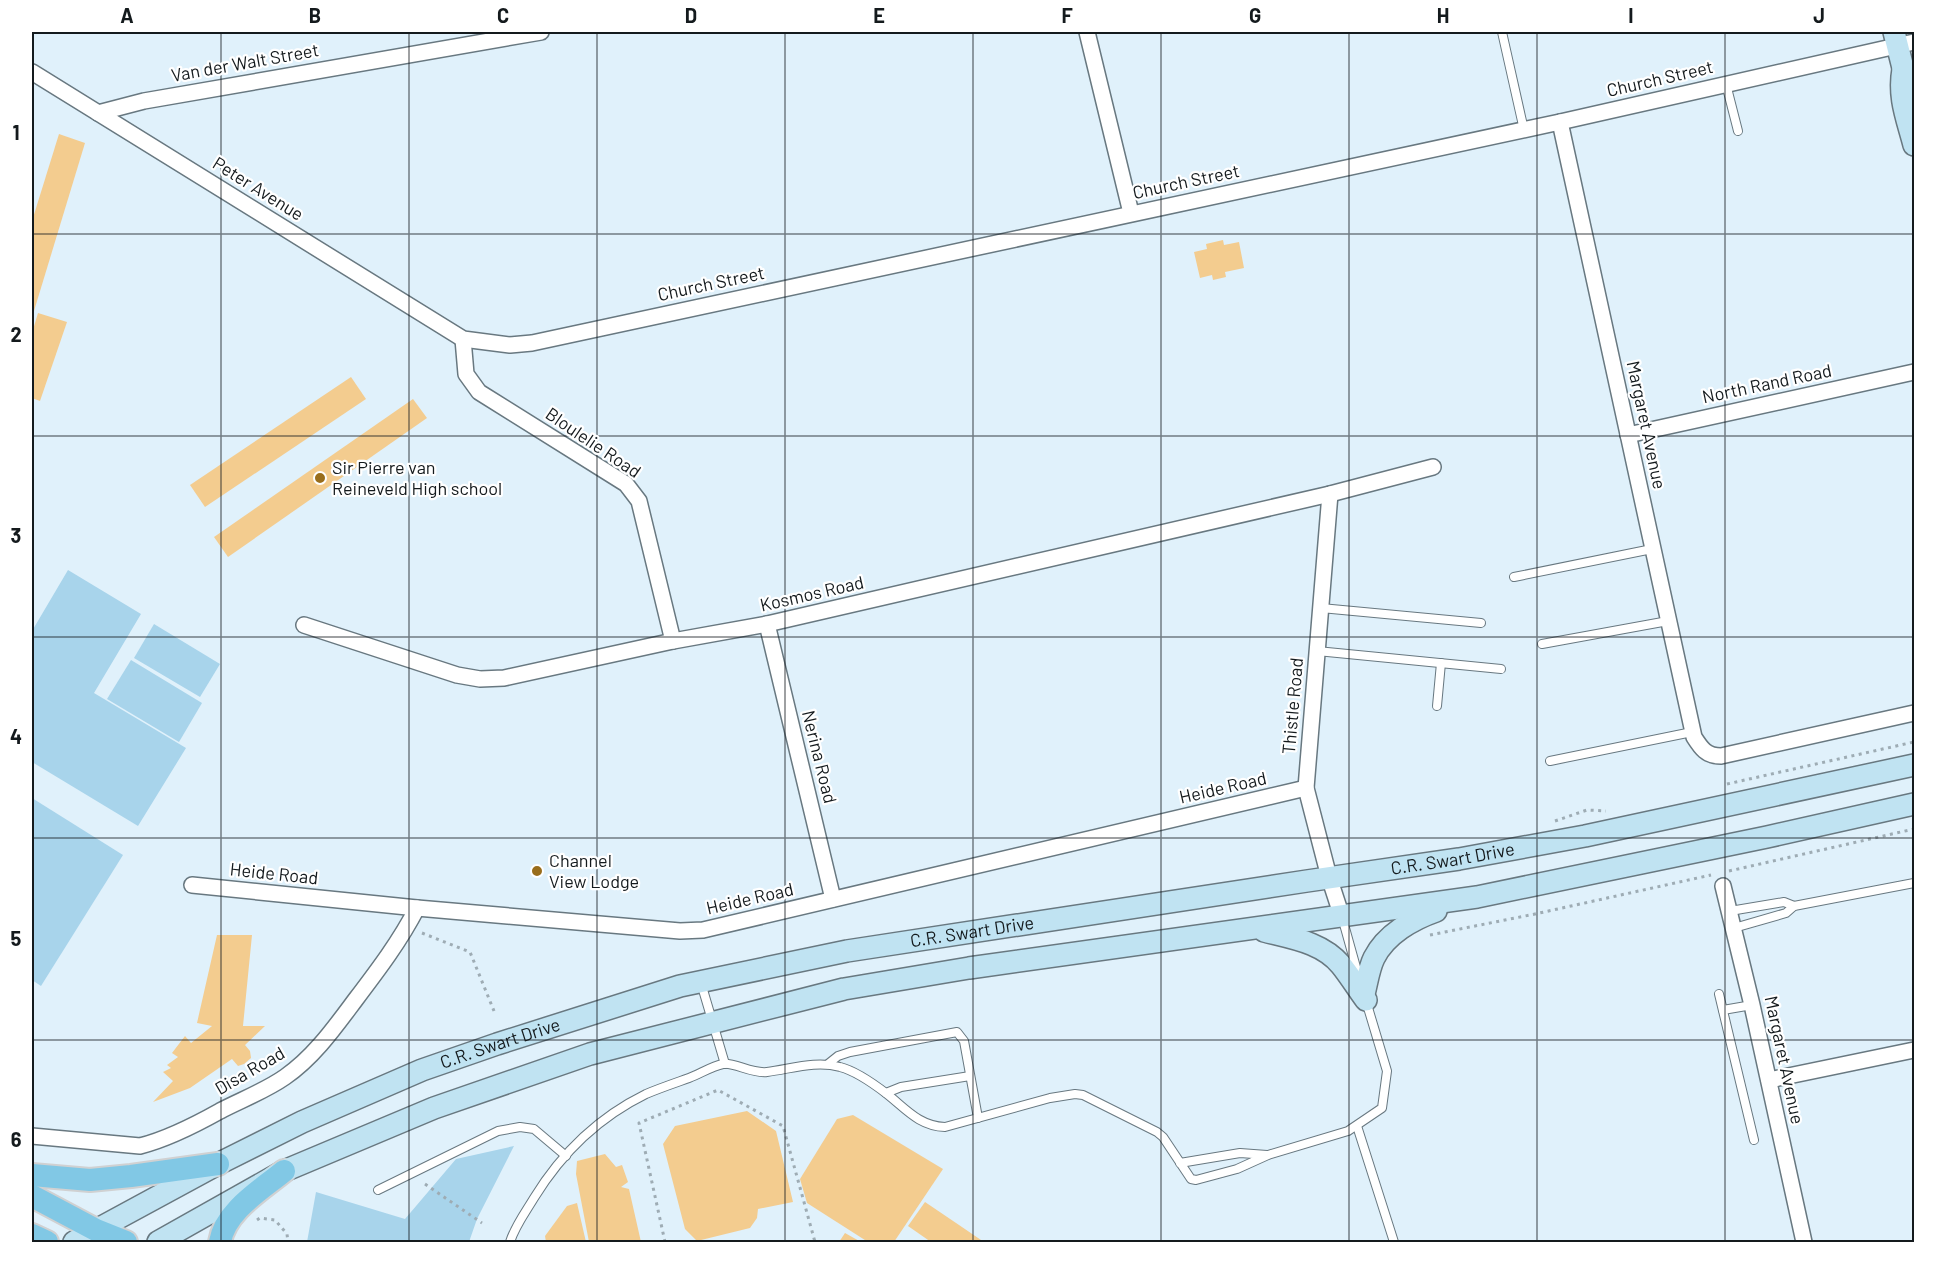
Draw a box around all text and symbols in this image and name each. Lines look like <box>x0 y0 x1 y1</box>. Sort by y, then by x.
text: A <box>120 3 134 27</box>
text: B <box>309 3 321 27</box>
text: C <box>497 3 509 27</box>
text: D <box>685 3 697 27</box>
text: E <box>873 3 885 27</box>
text: F <box>1061 3 1073 27</box>
text: G <box>1249 3 1261 27</box>
text: H <box>1437 3 1449 27</box>
text: I <box>1628 3 1634 27</box>
text: J <box>1813 3 1825 27</box>
street label: Van der Walt Street <box>169 38 320 86</box>
street label: Church Street <box>1604 55 1715 101</box>
text: 1 <box>12 120 20 144</box>
street label: Peter Avenue <box>209 152 308 225</box>
street label: Church Street <box>1130 159 1241 203</box>
street label: Church Street <box>655 261 766 305</box>
text: 2 <box>10 322 22 346</box>
street label: Margaret Avenue <box>1623 359 1671 491</box>
street label: North Rand Road <box>1700 359 1833 407</box>
street label: Bloulelie Road <box>542 402 645 482</box>
place label: Sir Pierre van Reineveld High school <box>332 456 502 499</box>
marker: Sir Pierre van Reineveld High school <box>313 471 327 485</box>
text: 3 <box>11 523 21 547</box>
street label: Kosmos Road <box>758 570 866 616</box>
street label: Thistle Road <box>1277 657 1307 755</box>
street label: Nerina Road <box>798 708 842 806</box>
text: 4 <box>10 724 22 748</box>
street label: Heide Road <box>1177 766 1269 808</box>
street label: C.R. Swart Drive <box>1389 837 1516 879</box>
place label: Channel View Lodge <box>549 849 639 892</box>
street label: Heide Road <box>229 857 319 889</box>
marker: Channel View Lodge <box>530 864 544 878</box>
street label: Heide Road <box>704 877 796 919</box>
street label: C.R. Swart Drive <box>908 911 1035 951</box>
text: 5 <box>11 926 22 950</box>
street label: Margaret Avenue <box>1761 994 1809 1126</box>
street label: C.R. Swart Drive <box>437 1013 563 1073</box>
street label: Disa Road <box>211 1041 288 1099</box>
text: 6 <box>11 1127 22 1151</box>

